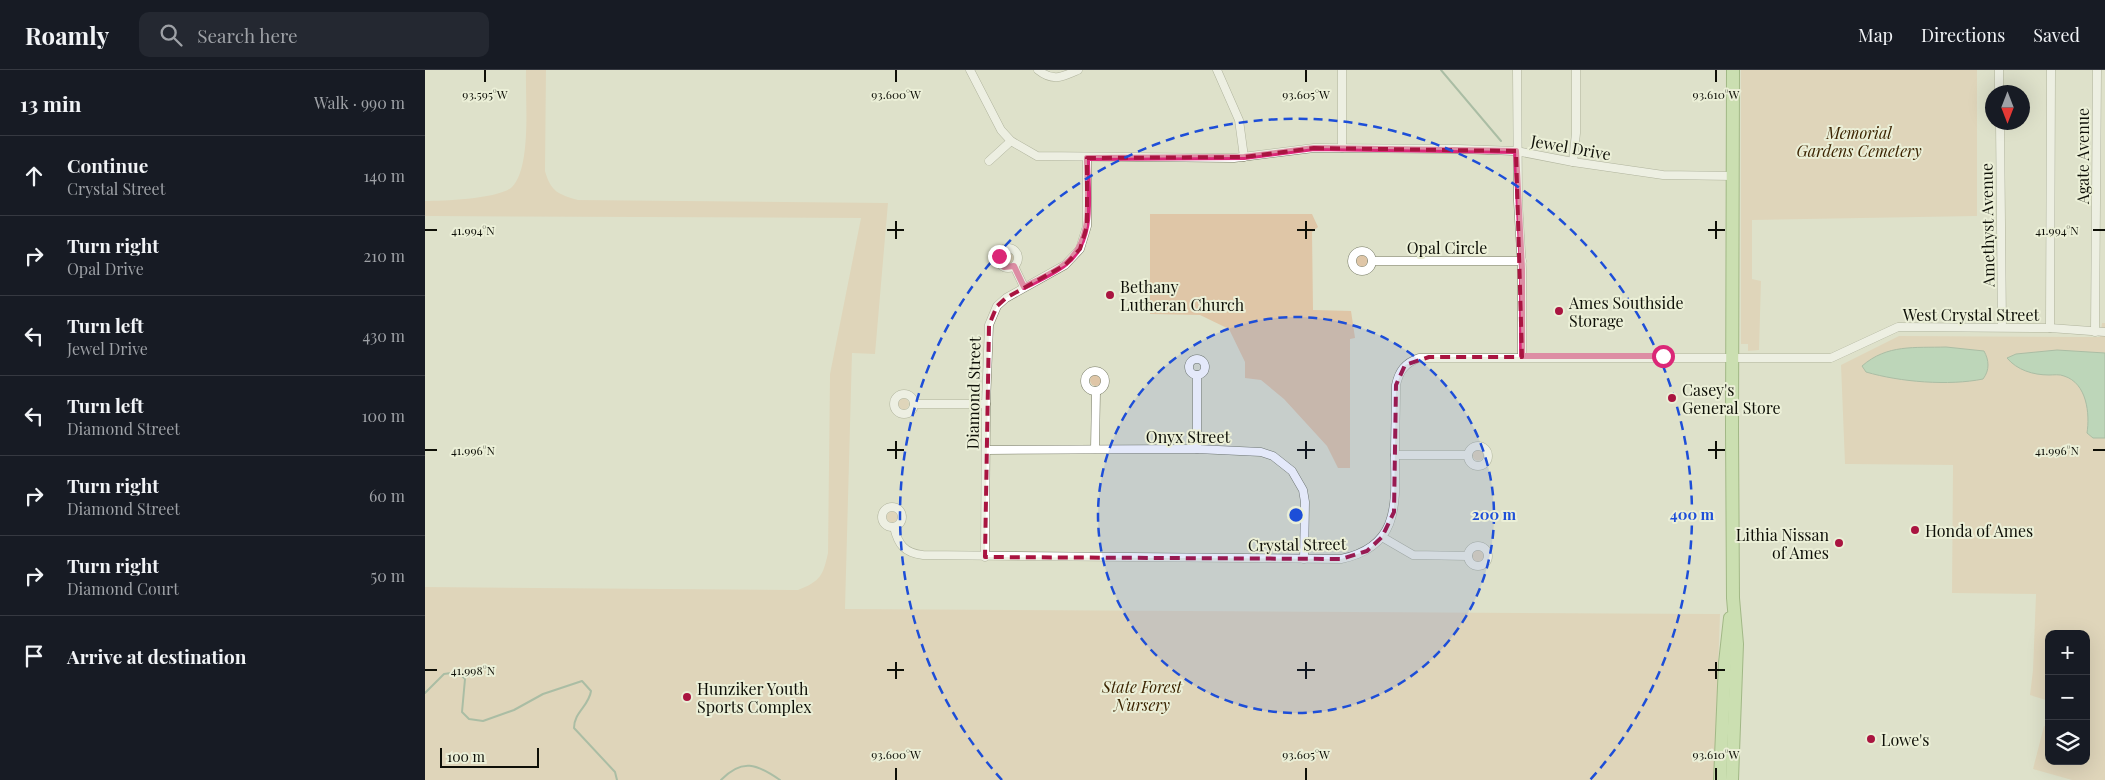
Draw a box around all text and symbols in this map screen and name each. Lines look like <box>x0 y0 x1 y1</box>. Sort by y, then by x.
search box <box>139 12 489 57</box>
text: Roamly <box>25 19 109 51</box>
icon: search <box>157 21 185 49</box>
text: Search here <box>197 22 298 48</box>
text: Map <box>1858 23 1893 47</box>
text: Directions <box>1921 23 2005 47</box>
text: Saved <box>2033 23 2080 47</box>
north arrow <box>1985 85 2030 130</box>
text: 93.595°W <box>462 86 508 102</box>
text: 93.600°W <box>871 86 921 102</box>
text: 93.605°W <box>1282 86 1330 102</box>
text: 93.610°W <box>1693 86 1740 102</box>
text: 13 min <box>20 89 81 117</box>
text: Walk · 990 m <box>314 92 405 113</box>
street label: Agate Avenue <box>2072 108 2093 205</box>
park label: Memorial Gardens Cemetery <box>1796 122 1922 161</box>
street label: Jewel Drive <box>1528 129 1613 164</box>
text: Continue <box>67 152 148 178</box>
icon: ahead <box>20 162 48 190</box>
street label: Amethyst Avenue <box>1975 163 1999 288</box>
text: 140 m <box>363 165 405 186</box>
text: Crystal Street <box>67 178 165 199</box>
text: 41.994°N <box>451 222 495 238</box>
text: 41.994°N <box>2035 222 2079 238</box>
text: Turn right <box>67 232 159 258</box>
street label: Opal Circle <box>1407 237 1487 258</box>
icon: right <box>20 242 48 270</box>
text: 210 m <box>364 245 405 266</box>
route end <box>988 245 1011 268</box>
text: Opal Drive <box>67 258 144 279</box>
place label: Bethany Lutheran Church <box>1120 276 1245 315</box>
marker: Bethany Lutheran Church <box>1104 289 1116 301</box>
place label: Ames Southside Storage <box>1568 292 1684 331</box>
street label: West Crystal Street <box>1902 304 2040 325</box>
marker: Ames Southside Storage <box>1553 305 1565 317</box>
text: Turn left <box>67 312 144 338</box>
icon: left <box>20 322 48 350</box>
text: 430 m <box>362 325 405 346</box>
street label: Diamond Street <box>962 336 984 450</box>
text: Jewel Drive <box>67 338 148 359</box>
route start <box>1652 345 1675 368</box>
place label: Casey's General Store <box>1682 379 1781 418</box>
text: Turn left <box>67 392 144 418</box>
marker: Casey's General Store <box>1666 392 1678 404</box>
icon: left <box>20 402 48 430</box>
text: 100 m <box>362 405 405 426</box>
text: Diamond Street <box>67 418 180 439</box>
street label: Onyx Street <box>1146 426 1231 447</box>
text: 41.996°N <box>451 442 496 458</box>
text: 41.996°N <box>2035 442 2080 458</box>
text: Turn right <box>67 472 159 498</box>
icon: right <box>20 482 48 510</box>
text: 60 m <box>369 485 405 506</box>
text: Diamond Street <box>67 498 180 519</box>
text: 200 m <box>1472 504 1517 524</box>
text: 400 m <box>1670 504 1715 524</box>
centre of rings <box>1287 506 1305 524</box>
place label: Honda of Ames <box>1925 520 2033 541</box>
place label: Lithia Nissan of Ames <box>1736 524 1829 563</box>
marker: Honda of Ames <box>1909 524 1921 536</box>
street label: Crystal Street <box>1248 533 1347 555</box>
marker: Lithia Nissan of Ames <box>1833 537 1845 549</box>
text: Turn right <box>67 552 159 578</box>
icon: right <box>20 562 48 590</box>
text: 50 m <box>371 565 405 586</box>
text: Diamond Court <box>67 578 179 599</box>
map controls <box>2045 630 2090 765</box>
button: + <box>2045 630 2090 675</box>
icon: arrive <box>20 642 48 670</box>
text: Arrive at destination <box>67 643 247 669</box>
text: 41.998°N <box>451 662 496 678</box>
button: − <box>2045 675 2090 720</box>
park label: State Forest Nursery <box>1101 676 1183 715</box>
place label: Hunziker Youth Sports Complex <box>697 678 812 717</box>
marker: Hunziker Youth Sports Complex <box>681 691 693 703</box>
button: layers <box>2045 720 2090 765</box>
place label: Lowe's <box>1881 729 1929 750</box>
marker: Lowe's <box>1865 733 1877 745</box>
scale bar <box>440 745 539 768</box>
text: 93.600°W <box>871 746 921 762</box>
text: 93.605°W <box>1282 746 1330 762</box>
text: 93.610°W <box>1693 746 1740 762</box>
text: 100 m <box>447 747 485 766</box>

